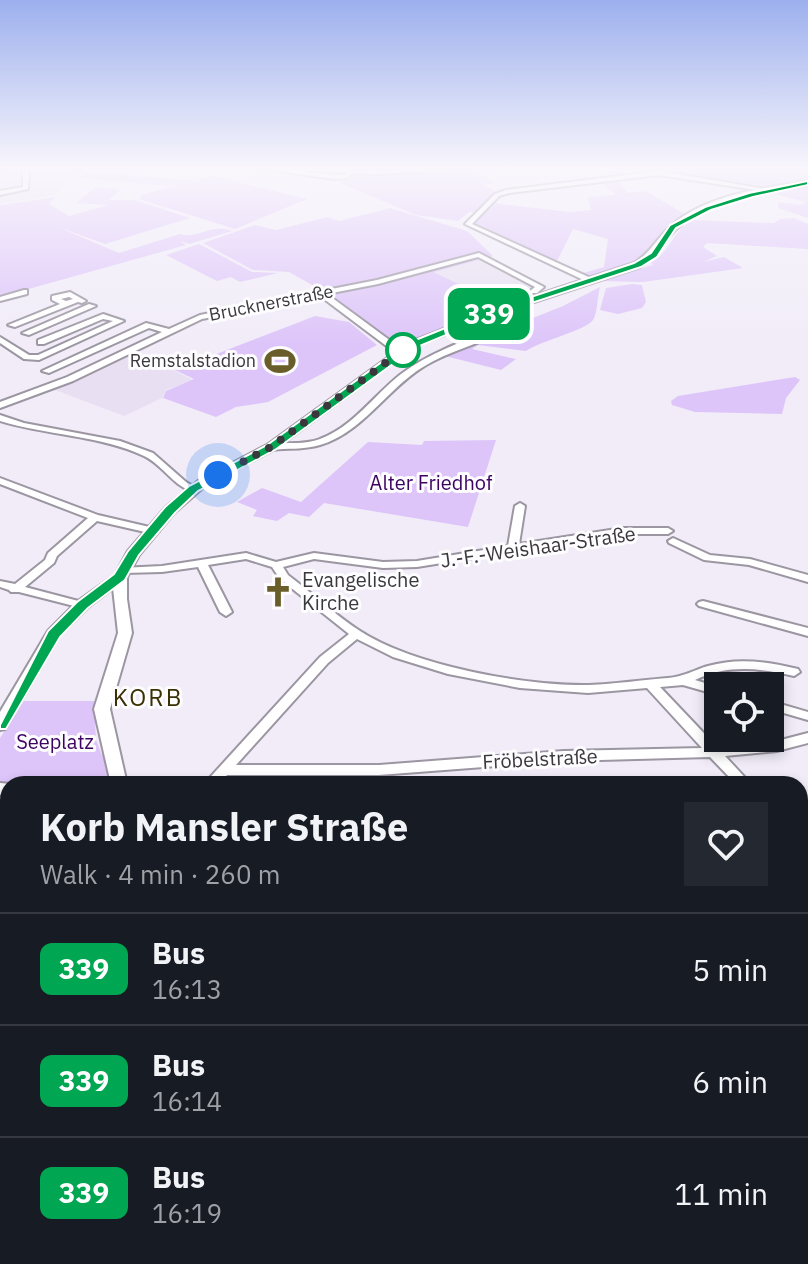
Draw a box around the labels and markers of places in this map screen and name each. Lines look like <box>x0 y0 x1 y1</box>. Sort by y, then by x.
unlabelled marker <box>386 333 420 367</box>
sports icon: Remstalstadion <box>263 344 297 378</box>
place label: Remstalstadion <box>130 349 256 372</box>
place label: Evangelische Kirche <box>302 566 419 616</box>
church icon: Evangelische Kirche <box>261 575 295 609</box>

